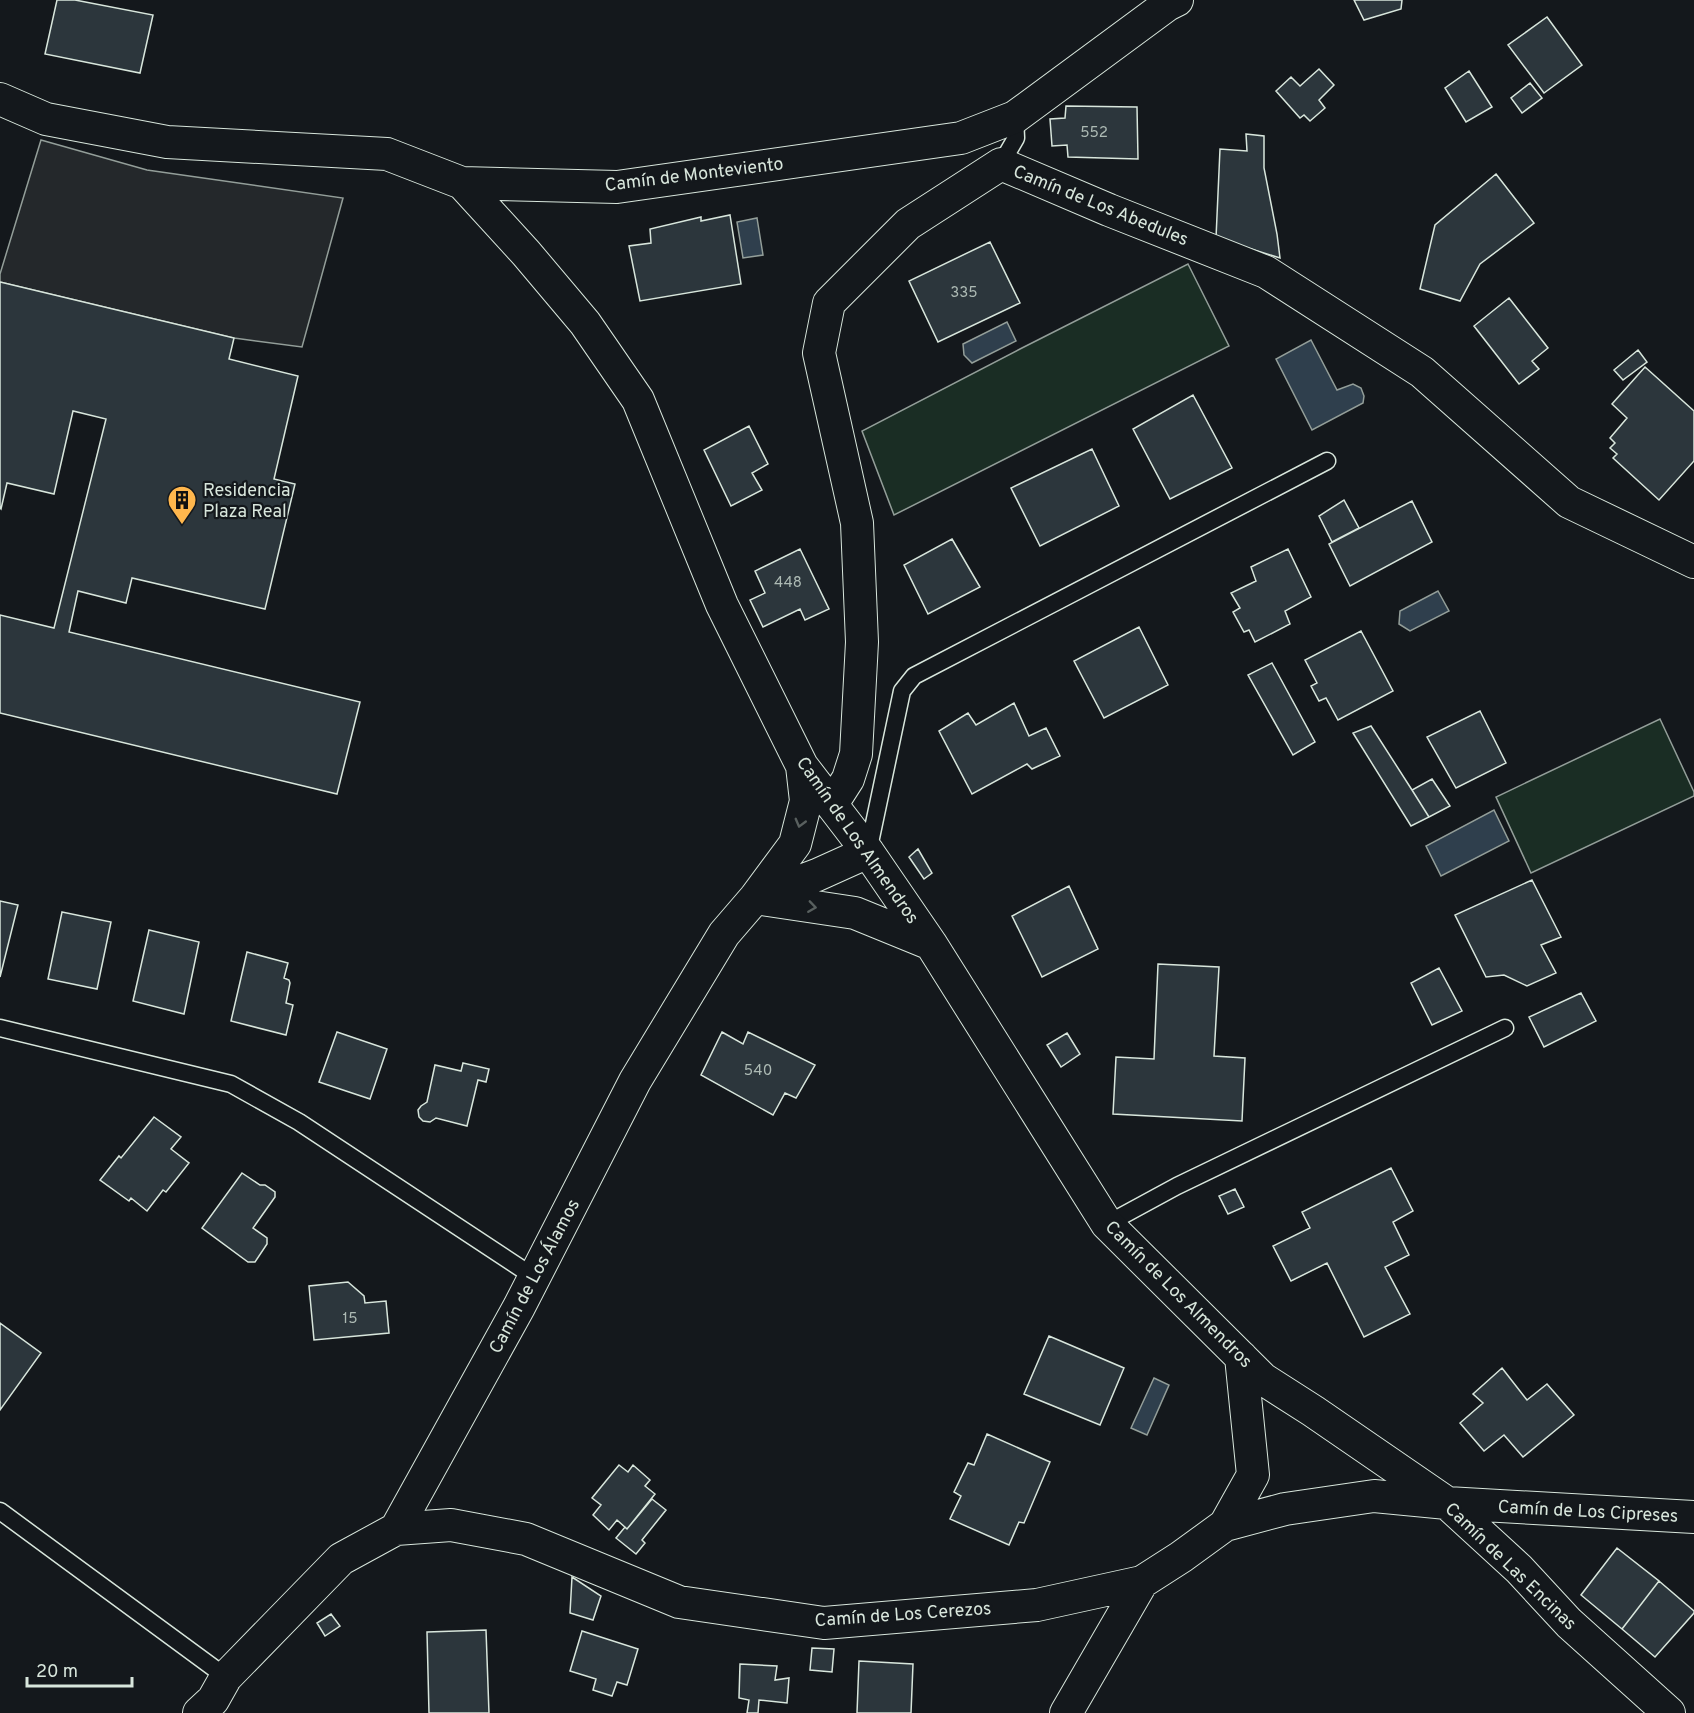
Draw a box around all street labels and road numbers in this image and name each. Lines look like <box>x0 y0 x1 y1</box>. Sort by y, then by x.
street label: Camín de Monteviento <box>603 153 785 198</box>
street label: Camín de Los Abedules <box>1009 161 1191 252</box>
street label: Camín de Los Almendros <box>790 753 923 929</box>
street label: Camín de Los Álamos <box>483 1194 586 1358</box>
street label: Camín de Los Almendros <box>1099 1217 1256 1374</box>
street label: Camín de Los Cipreses <box>1497 1496 1679 1529</box>
street label: Camín de Las Encinas <box>1439 1498 1581 1636</box>
street label: Camín de Los Cerezos <box>814 1598 992 1633</box>

